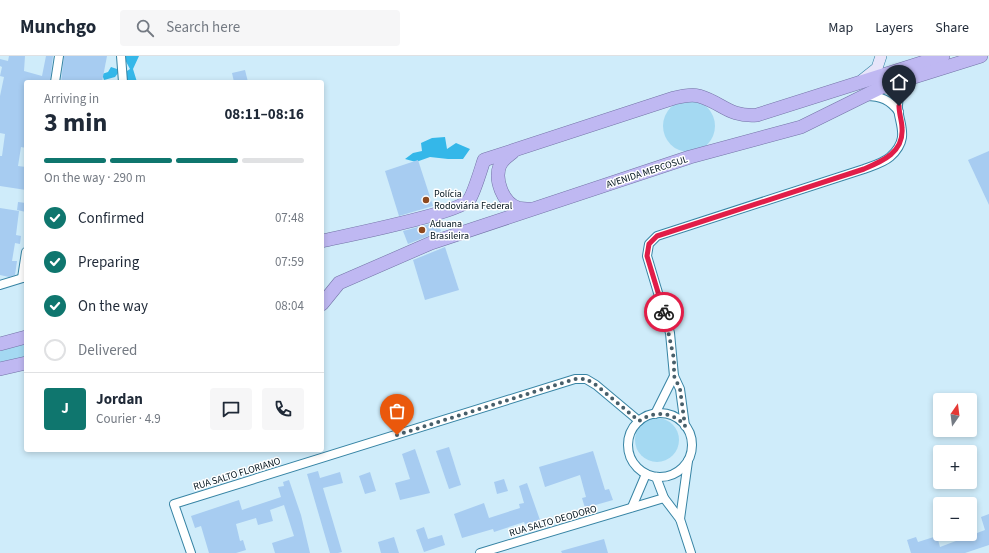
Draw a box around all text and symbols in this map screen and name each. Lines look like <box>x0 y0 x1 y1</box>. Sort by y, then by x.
search box <box>120 10 400 46</box>
text: Munchgo <box>20 14 96 41</box>
icon: search <box>134 17 156 39</box>
text: Search here <box>166 17 240 38</box>
text: Map <box>828 18 853 38</box>
text: Layers <box>875 18 913 38</box>
text: Share <box>935 18 969 38</box>
pin <box>882 65 916 106</box>
icon: home <box>888 71 910 93</box>
text: Arriving in <box>44 90 99 108</box>
text: 3 min <box>44 104 107 141</box>
text: 08:11–08:16 <box>224 104 304 125</box>
street label: AVENIDA MERCOSUL <box>604 152 690 192</box>
text: On the way · 290 m <box>44 169 146 187</box>
place label: Polícia Rodoviária Federal <box>434 187 513 213</box>
marker: Polícia Rodoviária Federal <box>421 195 431 205</box>
icon: check <box>44 207 66 229</box>
text: Confirmed <box>78 208 144 229</box>
text: 07:48 <box>275 209 304 227</box>
place label: Aduana Brasileira <box>430 217 469 243</box>
marker: Aduana Brasileira <box>417 225 427 235</box>
icon: check <box>44 251 66 273</box>
text: Preparing <box>78 252 139 273</box>
text: 07:59 <box>275 253 304 271</box>
courier <box>644 292 684 332</box>
icon: check <box>44 295 66 317</box>
text: On the way <box>78 296 148 317</box>
text: 08:04 <box>275 297 304 315</box>
icon: bike <box>653 301 675 323</box>
text: Delivered <box>78 340 137 361</box>
button: chat <box>210 388 252 430</box>
button: phone <box>262 388 304 430</box>
text: Jordan <box>96 389 143 410</box>
north arrow <box>933 393 977 437</box>
map controls <box>933 393 977 541</box>
pin <box>380 394 414 435</box>
text: J <box>61 398 69 419</box>
icon: bag <box>386 400 408 422</box>
text: Courier · 4.9 <box>96 410 161 428</box>
button: + <box>933 445 977 489</box>
street label: RUA SALTO FLORIANO <box>192 454 283 494</box>
button: − <box>933 497 977 541</box>
street label: RUA SALTO DEODORO <box>507 502 599 540</box>

